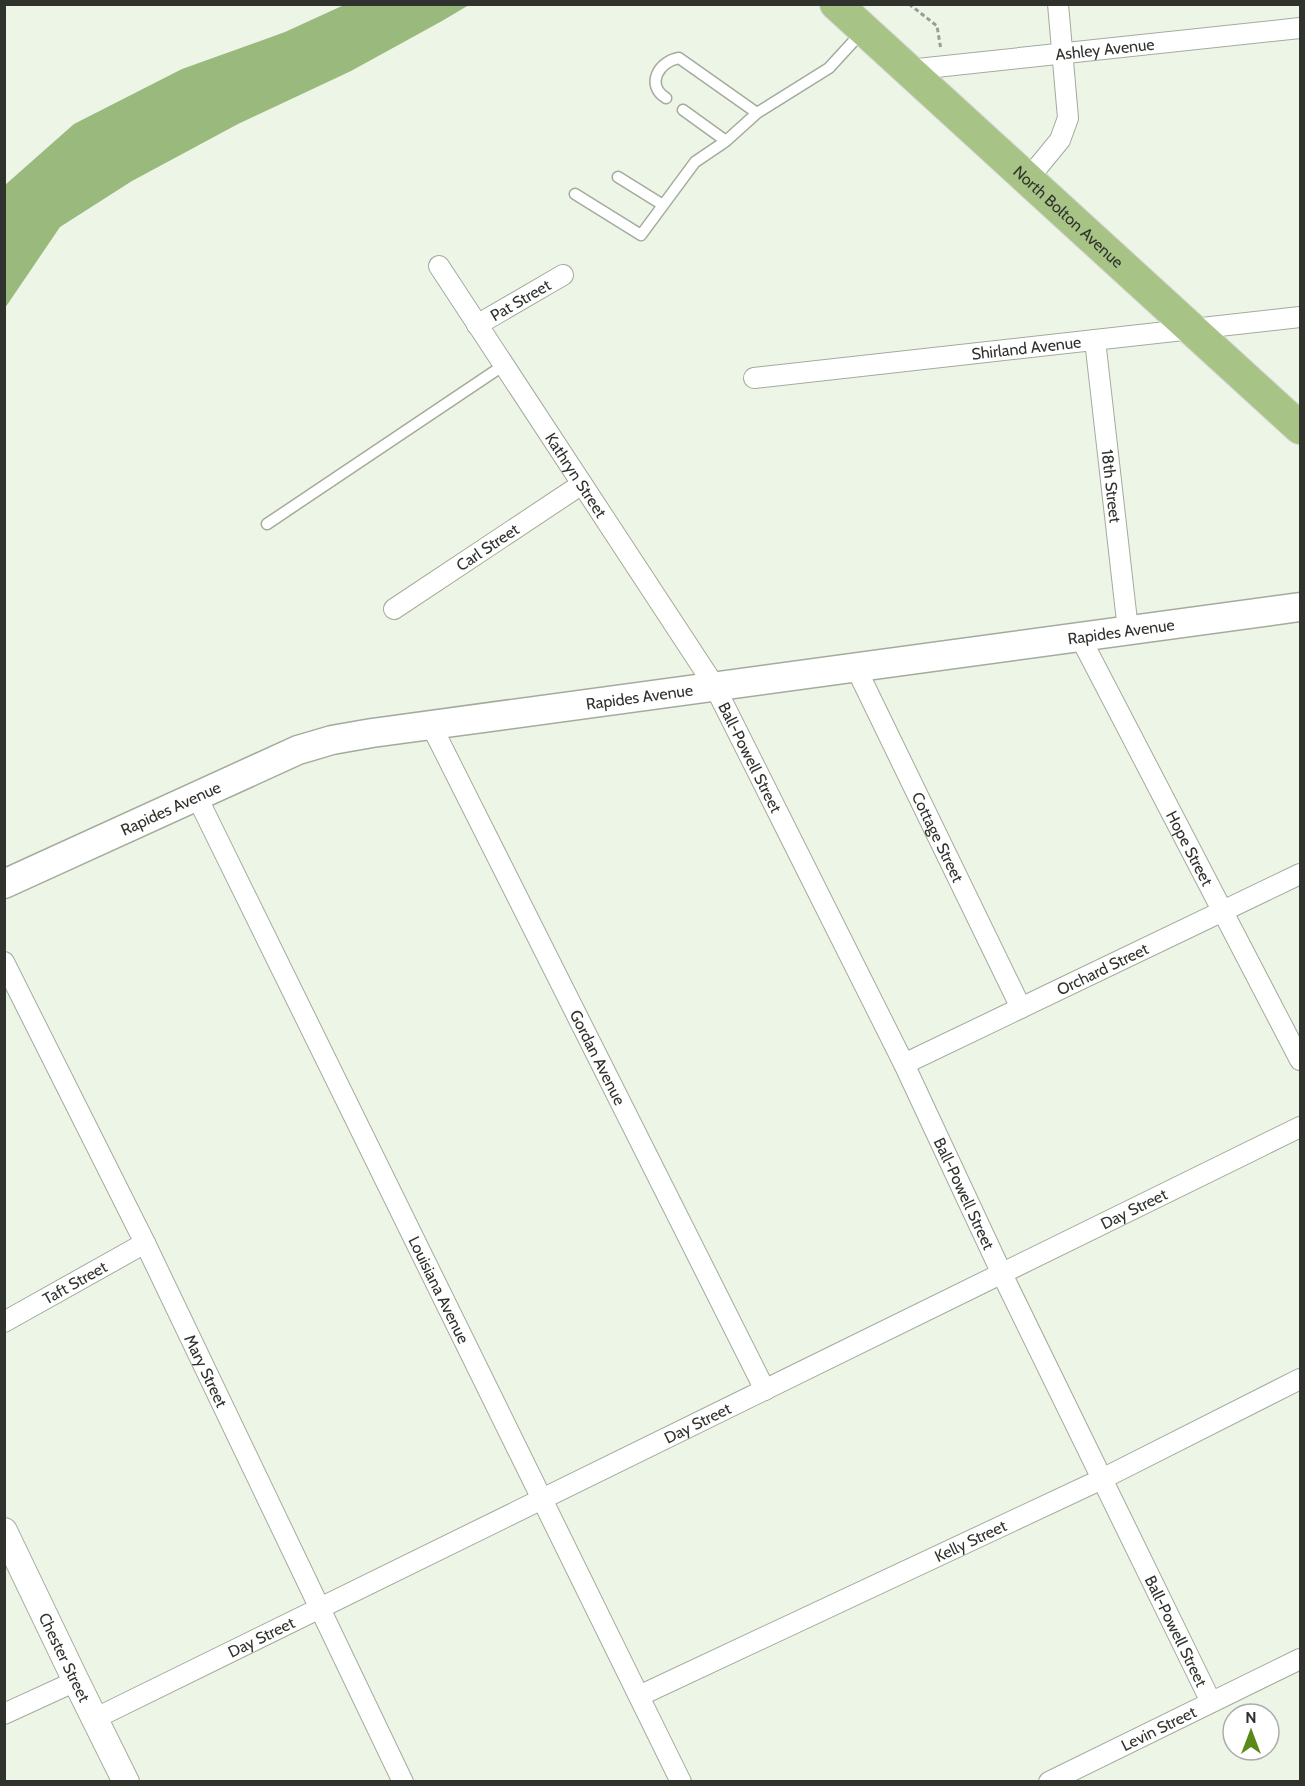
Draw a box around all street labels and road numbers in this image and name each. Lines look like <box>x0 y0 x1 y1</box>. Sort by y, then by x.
street label: Ashley Avenue <box>1054 34 1155 64</box>
street label: North Bolton Avenue <box>1010 162 1127 271</box>
street label: Pat Street <box>487 275 554 325</box>
street label: Shirland Avenue <box>971 332 1082 363</box>
street label: Kathryn Street <box>541 429 611 522</box>
street label: 18th Street <box>1098 448 1125 524</box>
street label: Carl Street <box>452 519 523 575</box>
street label: Rapides Avenue <box>1066 615 1176 648</box>
street label: Rapides Avenue <box>585 680 694 713</box>
street label: Ball-Powell Street <box>715 699 786 816</box>
street label: Rapides Avenue <box>118 777 223 839</box>
street label: Cottage Street <box>908 789 968 886</box>
street label: Hope Street <box>1163 807 1217 889</box>
street label: Orchard Street <box>1053 939 1152 999</box>
street label: Gordan Avenue <box>566 1007 630 1108</box>
street label: Ball-Powell Street <box>930 1134 999 1253</box>
street label: Day Street <box>1097 1184 1171 1233</box>
street label: Louisiana Avenue <box>405 1233 473 1347</box>
street label: Taft Street <box>39 1257 111 1308</box>
street label: Mary Street <box>181 1331 232 1411</box>
street label: Day Street <box>661 1398 734 1447</box>
street label: Kelly Street <box>931 1515 1010 1566</box>
street label: Ball-Powell Street <box>1141 1572 1212 1690</box>
street label: Chester Street <box>35 1609 95 1705</box>
street label: Day Street <box>225 1612 298 1661</box>
street label: Levin Street <box>1118 1702 1200 1755</box>

